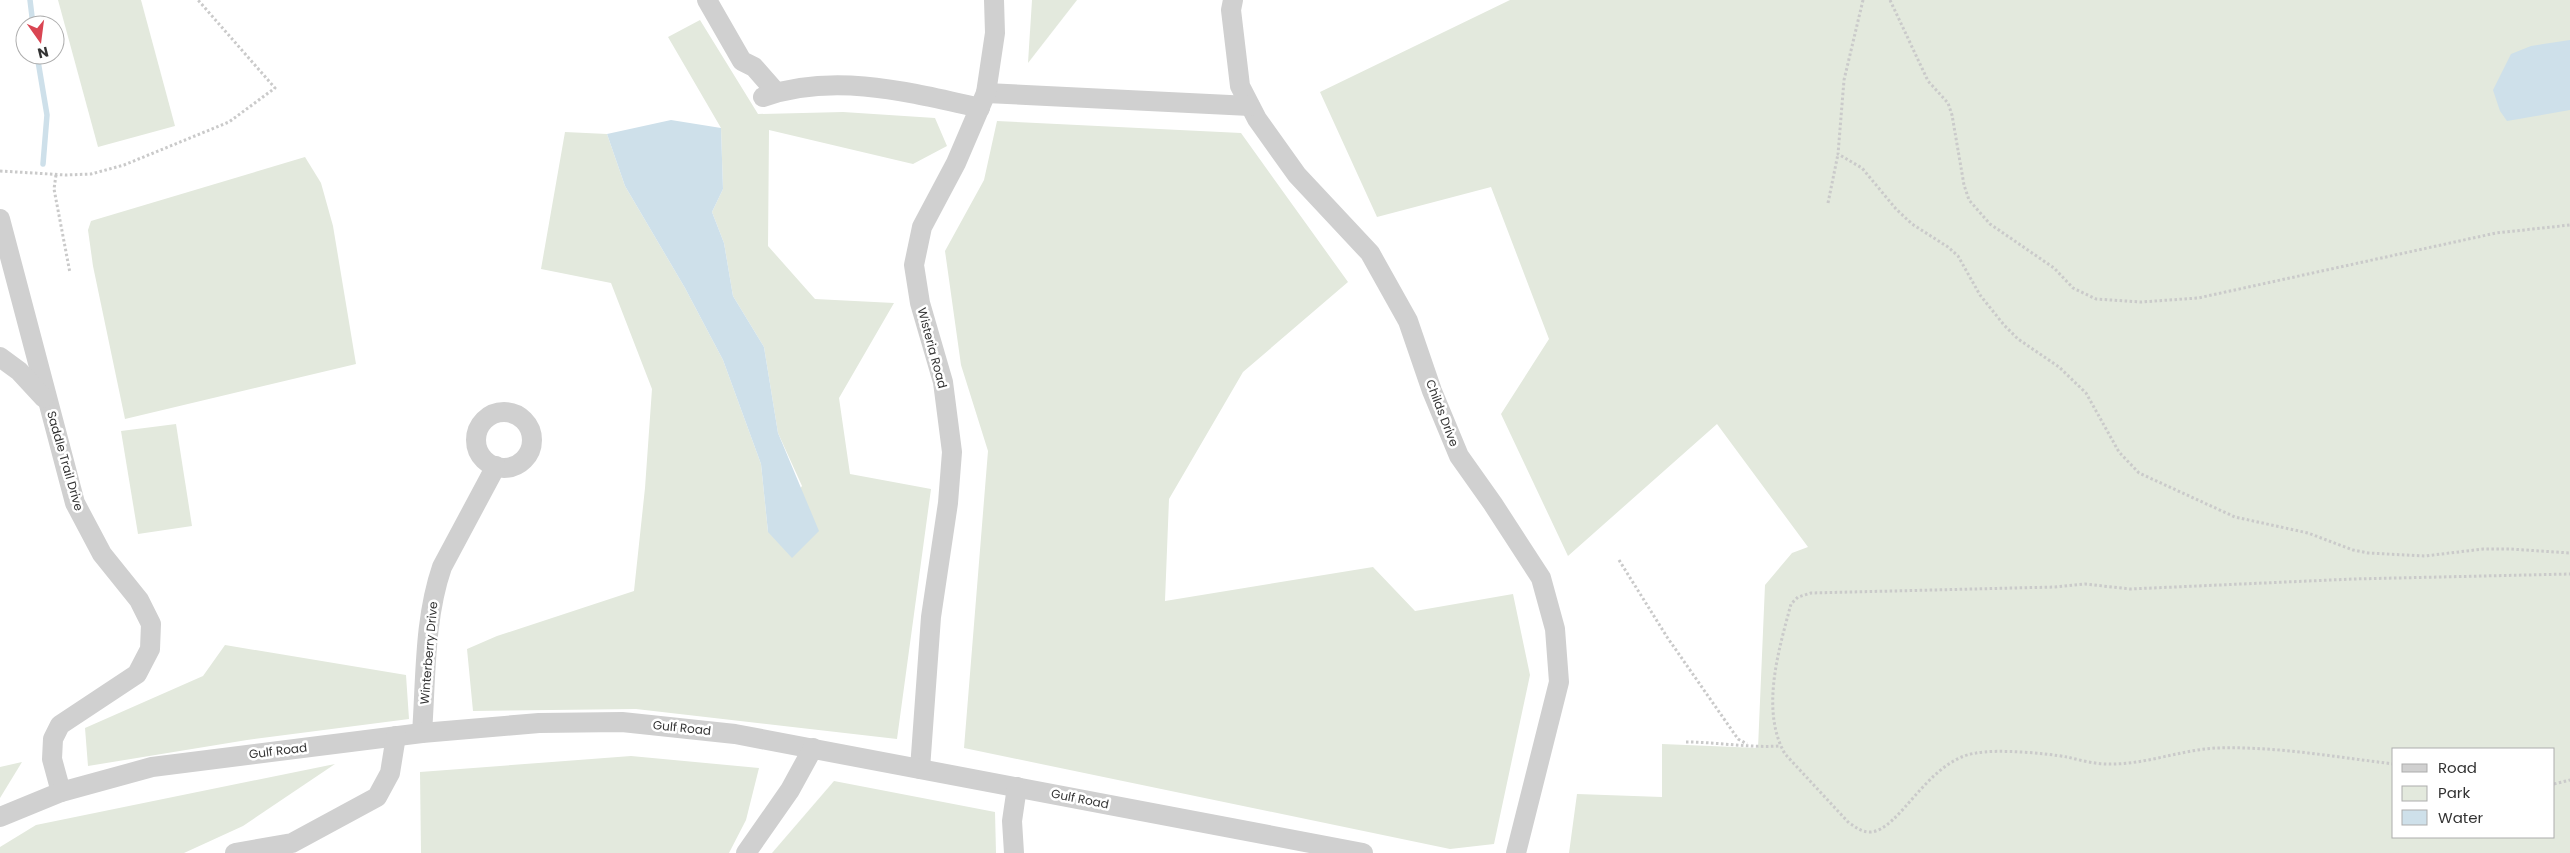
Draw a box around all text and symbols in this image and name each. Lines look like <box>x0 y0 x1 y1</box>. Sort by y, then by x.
north arrow <box>15 15 65 65</box>
text: N <box>36 42 51 64</box>
street label: Wisteria Road <box>914 306 951 390</box>
street label: Childs Drive <box>1422 377 1463 449</box>
street label: Saddle Trail Drive <box>43 409 88 513</box>
street label: Winterberry Drive <box>416 601 441 705</box>
street label: Gulf Road <box>652 716 712 739</box>
street label: Gulf Road <box>248 739 308 762</box>
legend <box>2392 748 2555 838</box>
text: Road <box>2438 757 2477 778</box>
text: Park <box>2438 782 2470 803</box>
street label: Gulf Road <box>1050 785 1110 812</box>
text: Water <box>2438 807 2484 828</box>

